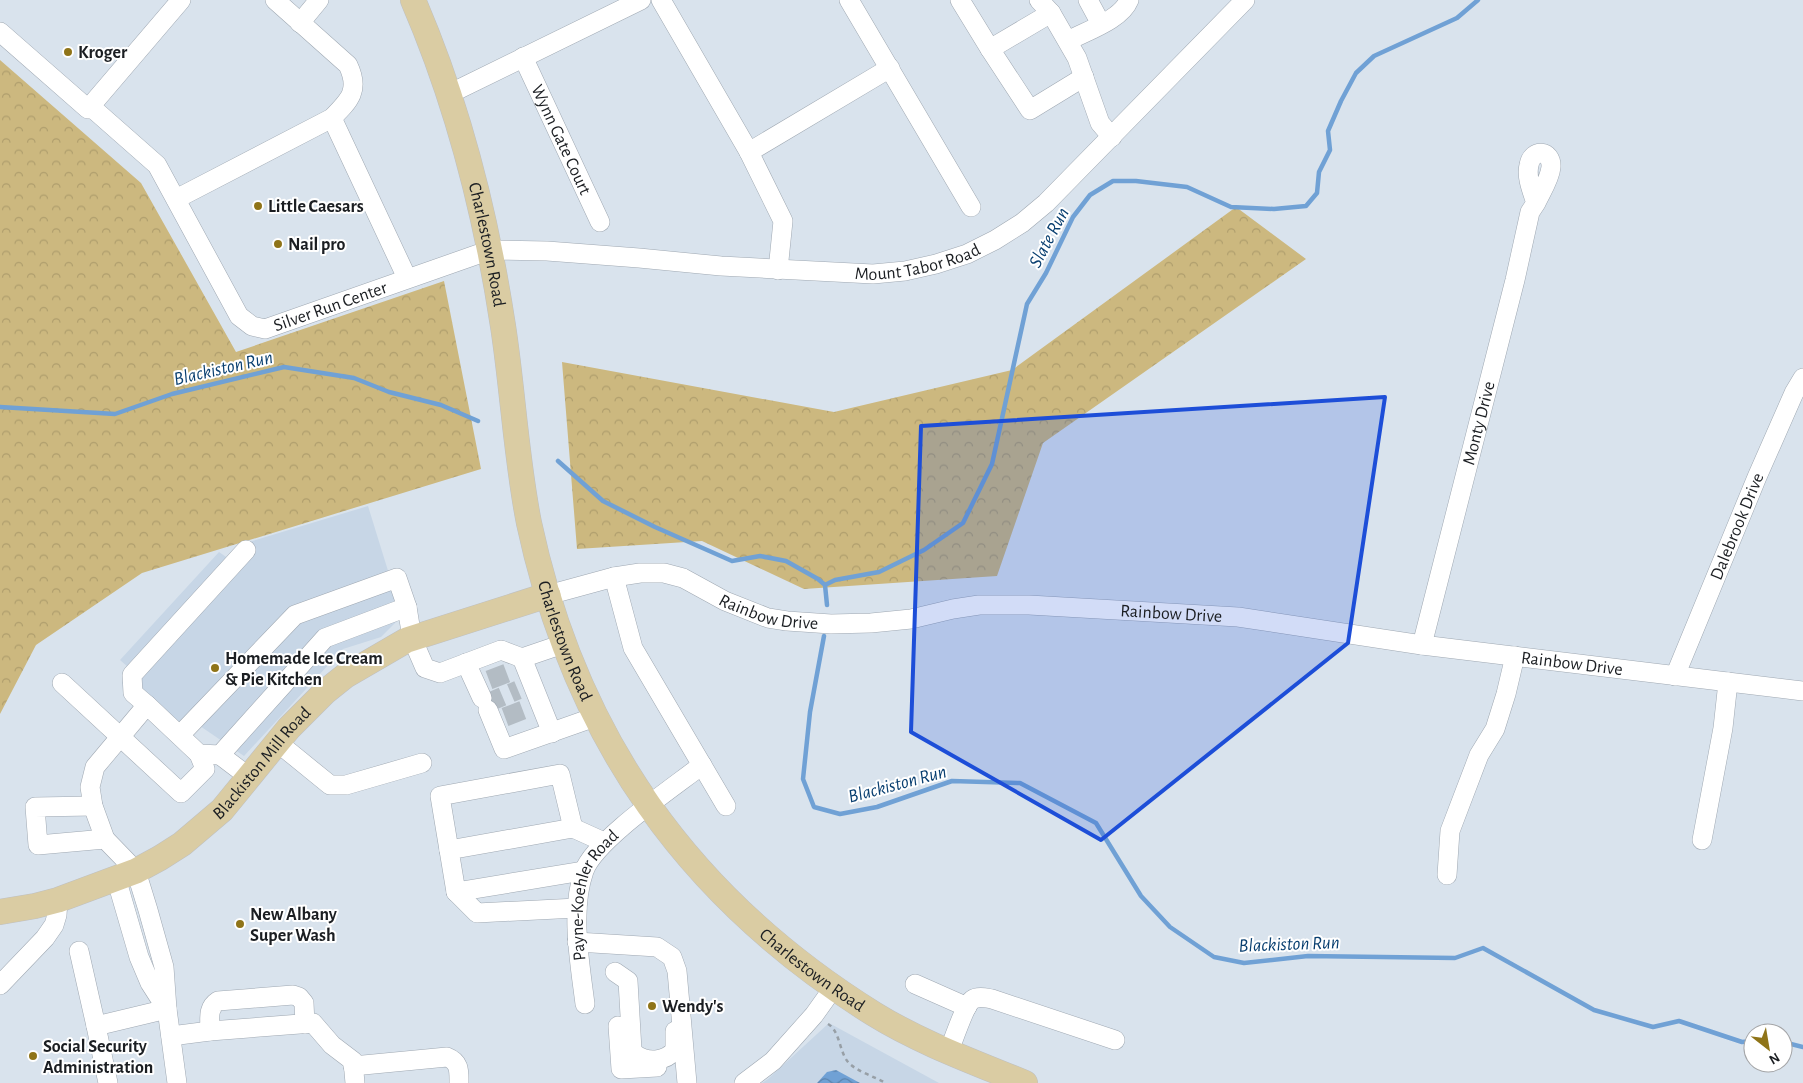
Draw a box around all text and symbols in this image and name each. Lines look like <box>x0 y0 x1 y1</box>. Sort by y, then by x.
place label: Kroger <box>78 44 128 62</box>
marker: Kroger <box>62 46 74 58</box>
street label: Wynn Gate Court <box>527 82 594 198</box>
street label: Charlestown Road <box>465 181 508 308</box>
place label: Little Caesars <box>268 198 364 216</box>
marker: Little Caesars <box>252 200 264 212</box>
water label: Slate Run <box>1026 205 1073 271</box>
place label: Nail pro <box>288 236 346 254</box>
marker: Nail pro <box>272 238 284 250</box>
street label: Mount Tabor Road <box>854 241 984 284</box>
street label: Silver Run Center <box>271 279 390 335</box>
water label: Blackiston Run <box>172 348 275 389</box>
street label: Monty Drive <box>1460 380 1499 467</box>
street label: Dalebrook Drive <box>1708 470 1768 583</box>
street label: Charlestown Road <box>534 579 595 704</box>
street label: Rainbow Drive <box>716 591 819 633</box>
street label: Rainbow Drive <box>1120 602 1223 626</box>
street label: Rainbow Drive <box>1520 649 1624 679</box>
place label: Homemade Ice Cream & Pie Kitchen <box>225 650 383 689</box>
marker: Homemade Ice Cream & Pie Kitchen <box>209 662 221 674</box>
street label: Blackiston Mill Road <box>210 704 315 823</box>
water label: Blackiston Run <box>846 762 949 807</box>
street label: Payne-Koehler Road <box>569 827 622 962</box>
place label: New Albany Super Wash <box>250 906 338 945</box>
marker: New Albany Super Wash <box>234 918 246 930</box>
street label: Charlestown Road <box>756 925 868 1016</box>
water label: Blackiston Run <box>1238 933 1340 956</box>
place label: Wendy's <box>662 998 724 1016</box>
marker: Wendy's <box>646 1000 658 1012</box>
north arrow <box>1743 1023 1793 1073</box>
place label: Social Security Administration <box>43 1038 153 1077</box>
marker: Social Security Administration <box>27 1050 39 1062</box>
text: N <box>1766 1050 1782 1067</box>

